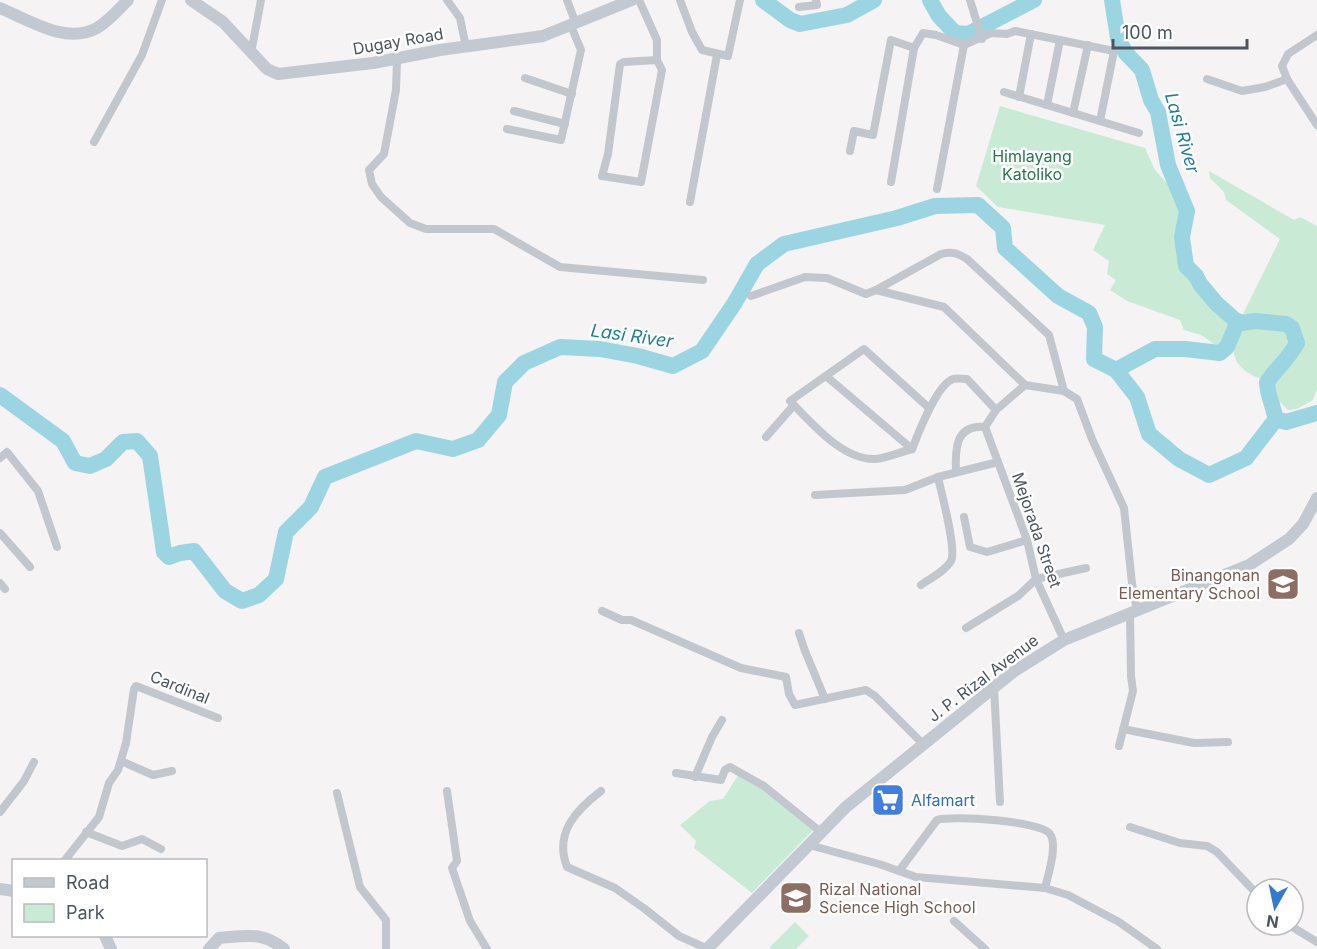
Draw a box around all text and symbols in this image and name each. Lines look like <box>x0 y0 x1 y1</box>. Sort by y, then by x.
scale bar <box>1113 12 1246 50</box>
text: 100 m <box>1122 22 1173 43</box>
street label: Dugay Road <box>351 23 445 59</box>
water label: Lasi River <box>1161 90 1204 177</box>
park label: Himlayang Katoliko <box>992 146 1072 184</box>
water label: Lasi River <box>590 319 676 352</box>
street label: Mejorada Street <box>1008 470 1066 590</box>
place label: Binangonan Elementary School <box>1118 565 1260 603</box>
school or university icon: Binangonan Elementary School <box>1265 566 1301 602</box>
street label: J. P. Rizal Avenue <box>924 630 1042 726</box>
street label: Cardinal <box>147 666 213 708</box>
supermarket icon: Alfamart <box>870 782 906 818</box>
place label: Alfamart <box>911 790 975 810</box>
legend <box>12 859 207 937</box>
text: Road <box>66 872 109 893</box>
north arrow <box>1245 877 1305 937</box>
place label: Rizal National Science High School <box>819 879 976 917</box>
school or university icon: Rizal National Science High School <box>778 880 814 916</box>
text: Park <box>66 902 105 923</box>
text: N <box>1265 911 1280 933</box>

